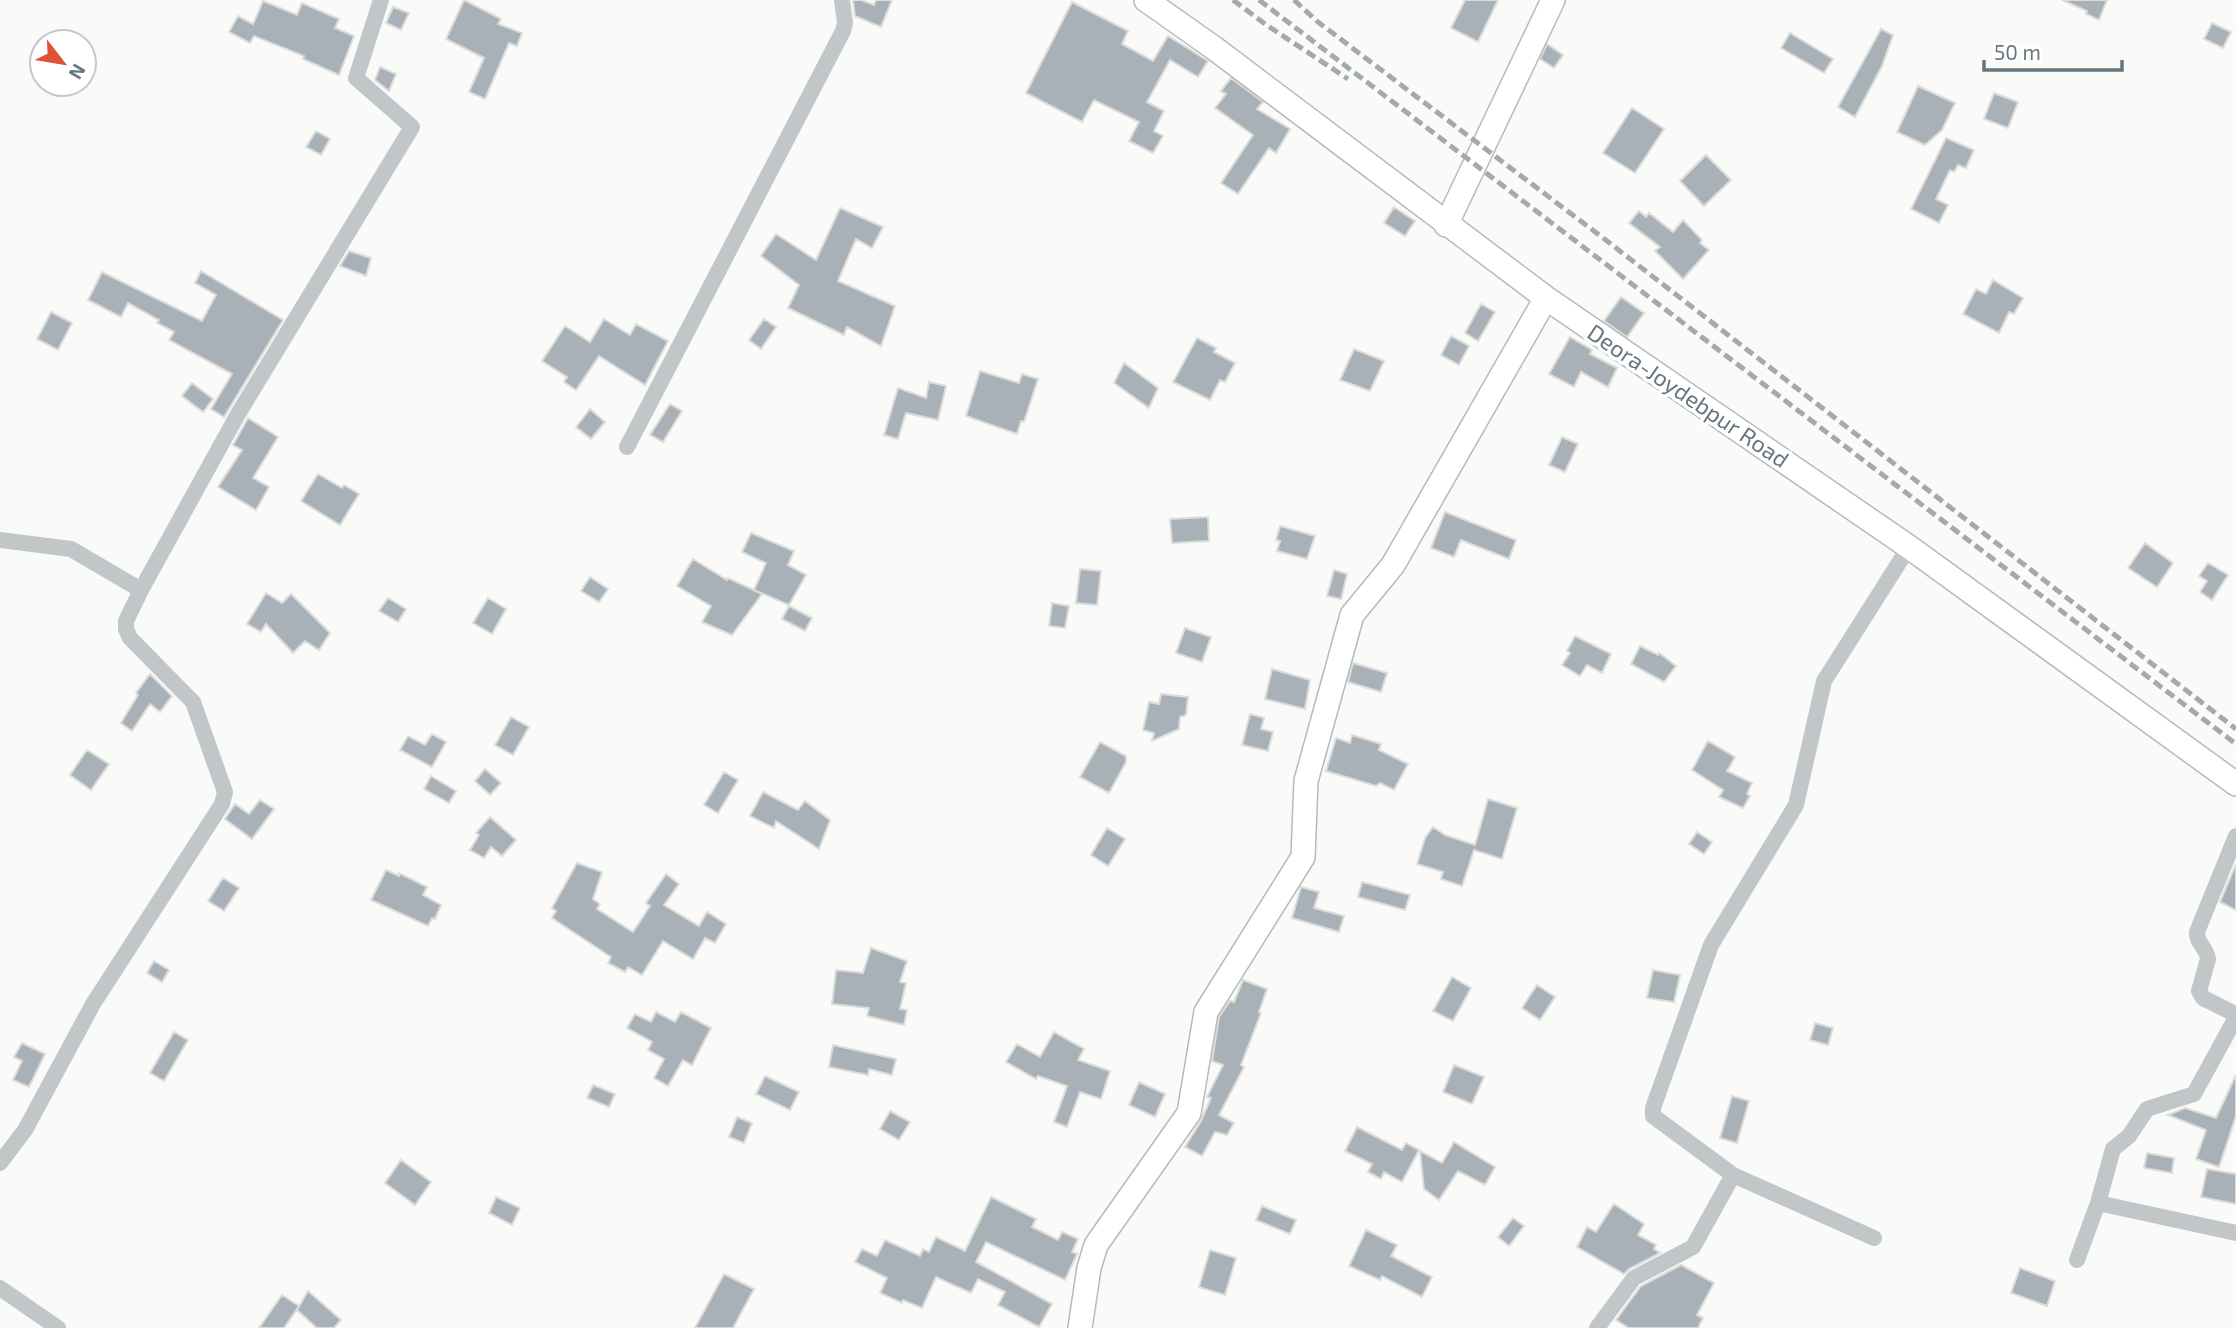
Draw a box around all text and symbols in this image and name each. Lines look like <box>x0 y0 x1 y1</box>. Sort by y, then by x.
north arrow <box>28 28 98 98</box>
scale bar <box>1984 28 2122 72</box>
text: 50 m <box>1994 39 2041 64</box>
text: N <box>65 60 91 84</box>
street label: Deora-Joydebpur Road <box>1583 317 1795 473</box>

